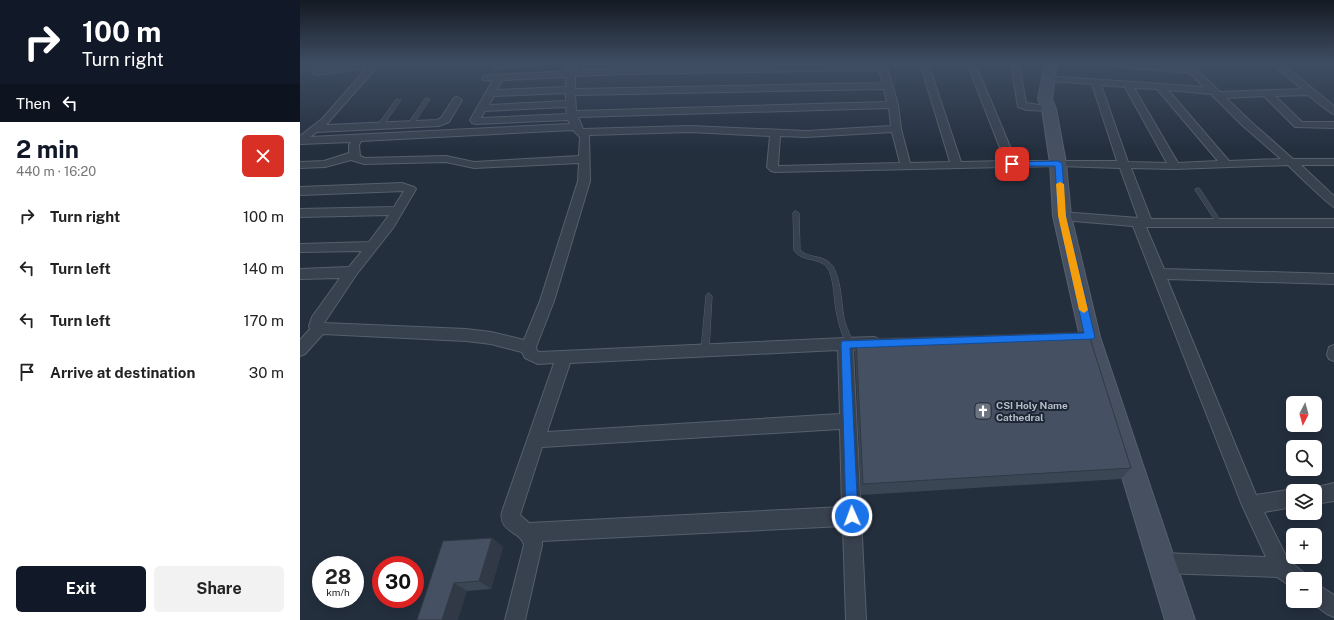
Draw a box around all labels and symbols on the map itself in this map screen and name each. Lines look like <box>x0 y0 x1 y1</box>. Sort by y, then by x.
pin <box>995 147 1029 181</box>
north arrow <box>1286 396 1322 432</box>
place label: CSI Holy Name Cathedral <box>996 399 1068 423</box>
church icon: CSI Holy Name Cathedral <box>973 401 993 421</box>
position arrow <box>831 495 873 537</box>
speed limit sign: 30 <box>372 556 424 608</box>

